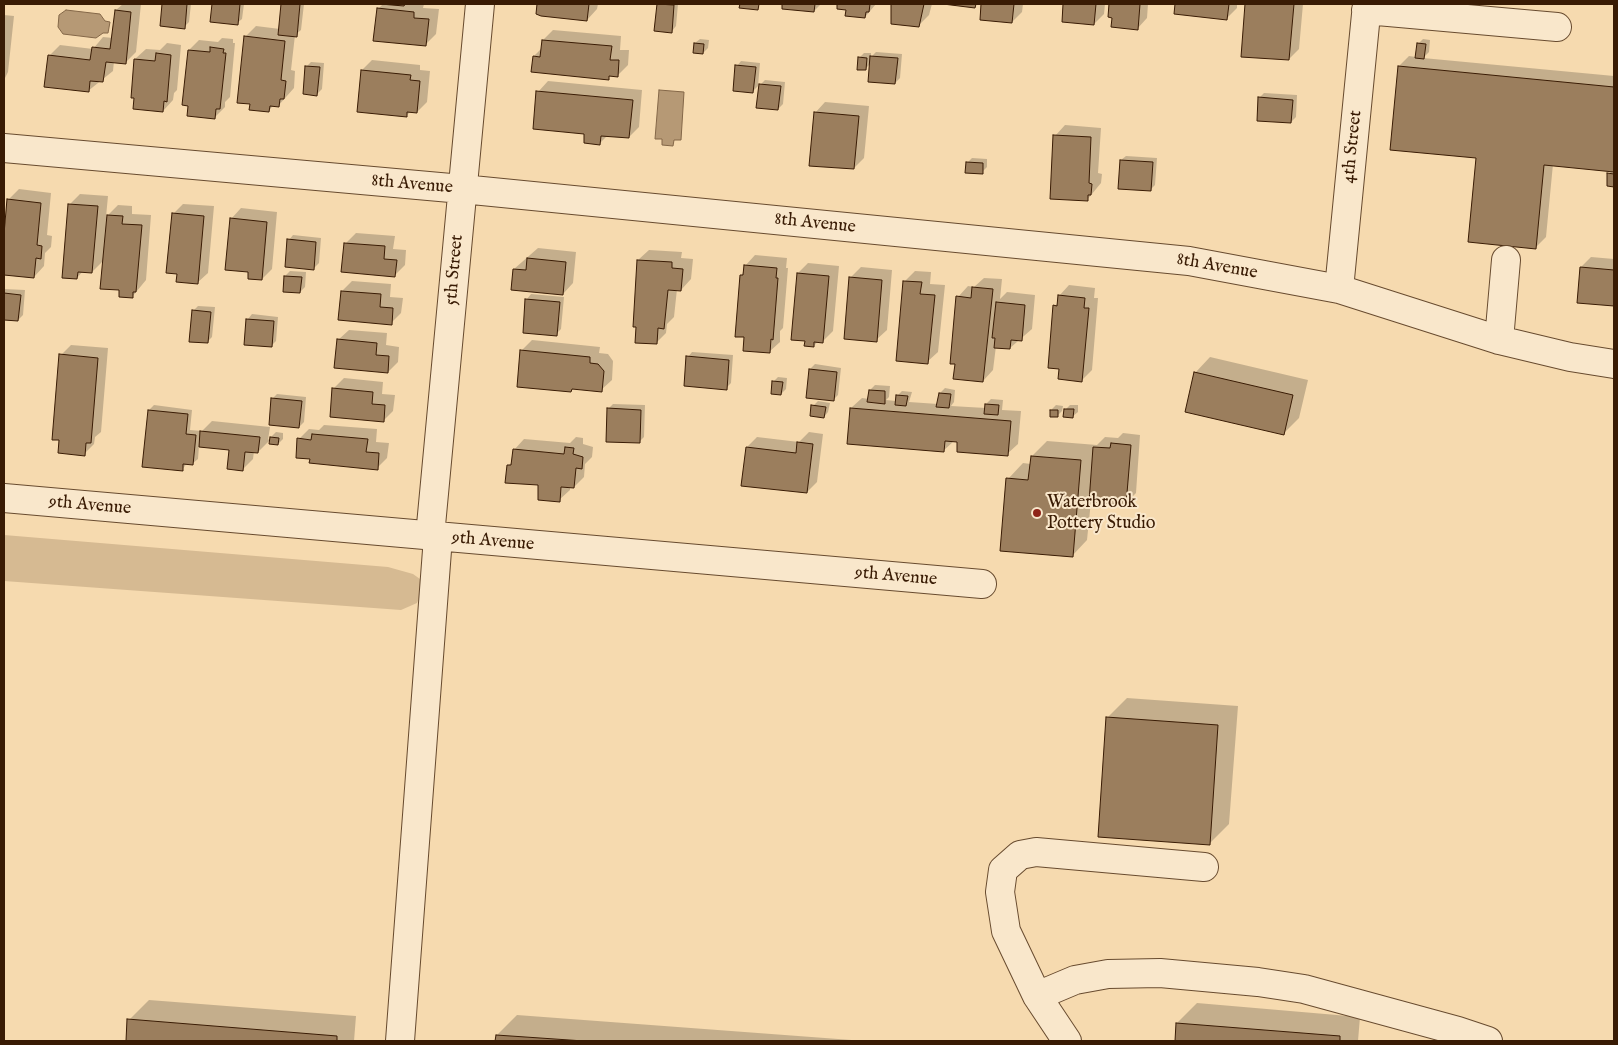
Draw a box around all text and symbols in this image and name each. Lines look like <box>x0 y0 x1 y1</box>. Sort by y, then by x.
street label: 4th Street <box>1338 109 1368 185</box>
street label: 8th Avenue <box>370 171 454 199</box>
street label: 8th Avenue <box>773 209 857 239</box>
street label: 5th Street <box>441 234 469 306</box>
street label: 8th Avenue <box>1175 249 1259 285</box>
street label: 9th Avenue <box>48 492 132 520</box>
place label: Waterbrook Pottery Studio <box>1047 492 1156 534</box>
marker: Waterbrook Pottery Studio <box>1031 507 1043 519</box>
street label: 9th Avenue <box>451 528 535 556</box>
street label: 9th Avenue <box>854 563 938 591</box>

